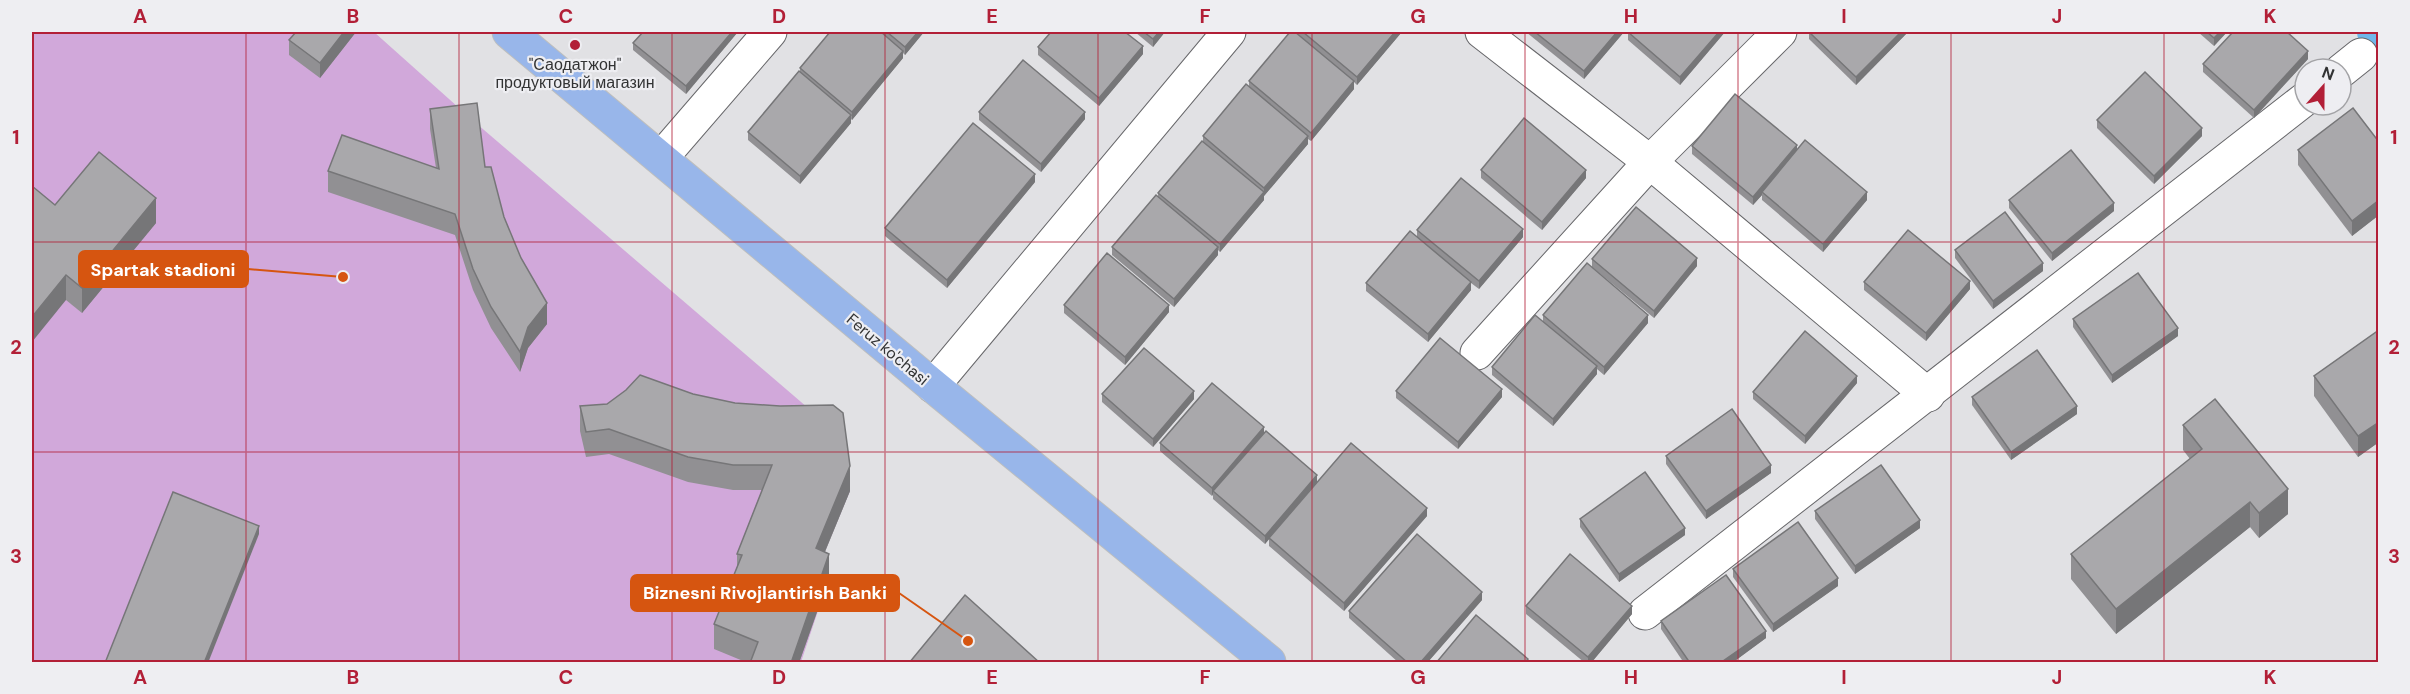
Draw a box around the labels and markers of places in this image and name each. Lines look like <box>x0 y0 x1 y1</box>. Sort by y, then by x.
marker: "Саодатжон" продуктовый магазин <box>568 38 582 52</box>
place label: "Саодатжон" продуктовый магазин <box>495 54 655 93</box>
callout: Spartak stadioni <box>79 251 248 287</box>
callout: Biznesni Rivojlantirish Banki <box>631 575 899 611</box>

